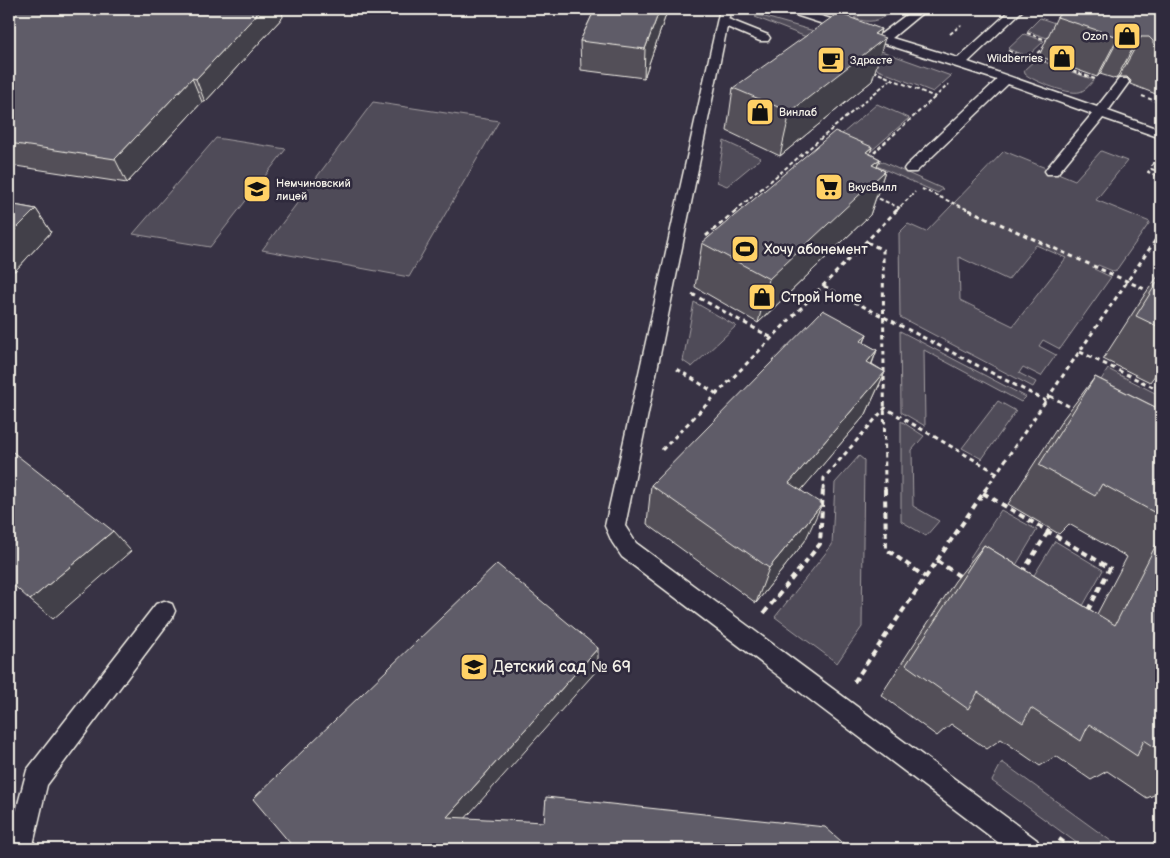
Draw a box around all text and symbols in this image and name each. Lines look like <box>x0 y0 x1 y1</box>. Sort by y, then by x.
shop icon: Ozon <box>1112 21 1142 51</box>
place label: Ozon <box>1082 30 1108 43</box>
shop icon: Wildberries <box>1047 43 1077 73</box>
cafe icon: Здрасте <box>816 45 846 75</box>
place label: Wildberries <box>987 52 1044 65</box>
place label: Здрасте <box>850 54 892 67</box>
shop icon: Винлаб <box>745 97 775 127</box>
place label: Винлаб <box>779 106 817 119</box>
supermarket icon: ВкусВилл <box>814 172 844 202</box>
school or university icon: Немчиновский лицей <box>242 174 272 204</box>
place label: Немчиновский лицей <box>276 177 351 203</box>
place label: ВкусВилл <box>848 181 897 194</box>
sports icon: Хочу абонемент <box>730 234 760 264</box>
place label: Хочу абонемент <box>764 241 868 258</box>
shop icon: Строй Home <box>747 282 777 312</box>
place label: Строй Home <box>781 289 862 306</box>
school or university icon: Детский сад № 69 <box>459 652 489 682</box>
place label: Детский сад № 69 <box>493 658 631 677</box>

